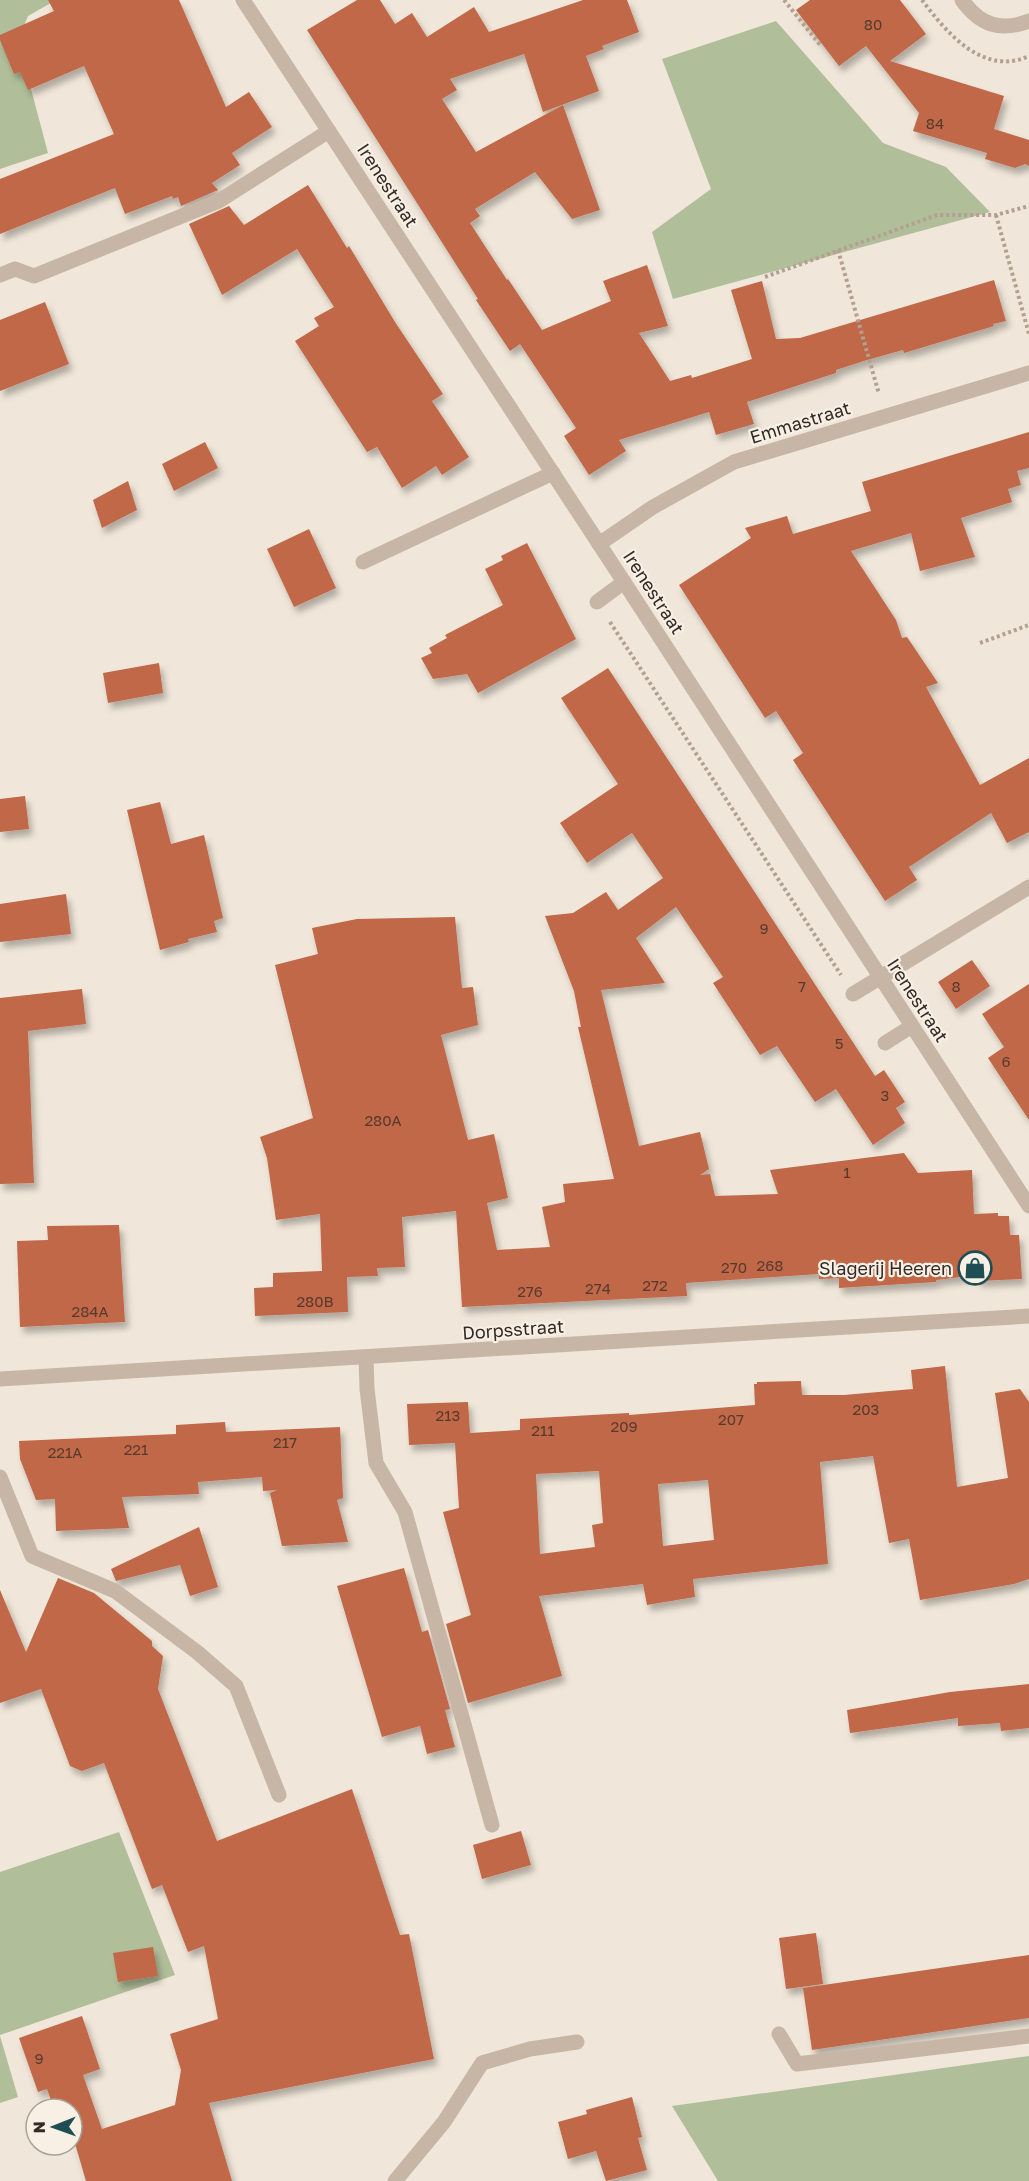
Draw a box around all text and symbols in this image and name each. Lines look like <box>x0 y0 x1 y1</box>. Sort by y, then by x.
house number: 80 <box>864 15 882 33</box>
house number: 84 <box>926 114 944 132</box>
street label: Irenestraat <box>353 139 423 231</box>
street label: Emmastraat <box>747 396 853 448</box>
street label: Irenestraat <box>619 546 689 638</box>
house number: 9 <box>759 919 769 937</box>
street label: Irenestraat <box>883 954 953 1046</box>
house number: 7 <box>798 977 806 995</box>
house number: 8 <box>951 977 961 995</box>
house number: 5 <box>835 1034 843 1052</box>
house number: 6 <box>1001 1052 1011 1070</box>
house number: 3 <box>881 1086 889 1104</box>
house number: 280A <box>364 1111 402 1129</box>
house number: 1 <box>843 1163 851 1181</box>
shop icon: Slagerij Heeren <box>957 1250 993 1286</box>
house number: 268 <box>757 1256 783 1274</box>
place label: Slagerij Heeren <box>819 1257 952 1279</box>
house number: 270 <box>721 1258 747 1276</box>
house number: 272 <box>642 1276 668 1294</box>
house number: 274 <box>585 1279 611 1297</box>
house number: 276 <box>517 1282 543 1300</box>
house number: 280B <box>296 1292 334 1310</box>
house number: 284A <box>71 1302 109 1320</box>
street label: Dorpsstraat <box>461 1314 565 1344</box>
house number: 203 <box>853 1400 879 1418</box>
house number: 213 <box>436 1406 460 1424</box>
house number: 207 <box>718 1410 744 1428</box>
house number: 209 <box>610 1417 638 1435</box>
house number: 211 <box>531 1421 555 1439</box>
house number: 217 <box>273 1433 297 1451</box>
house number: 221 <box>124 1440 148 1458</box>
house number: 221A <box>48 1443 82 1461</box>
house number: 9 <box>34 2049 44 2067</box>
north arrow <box>24 2097 84 2157</box>
text: N <box>29 2121 49 2134</box>

